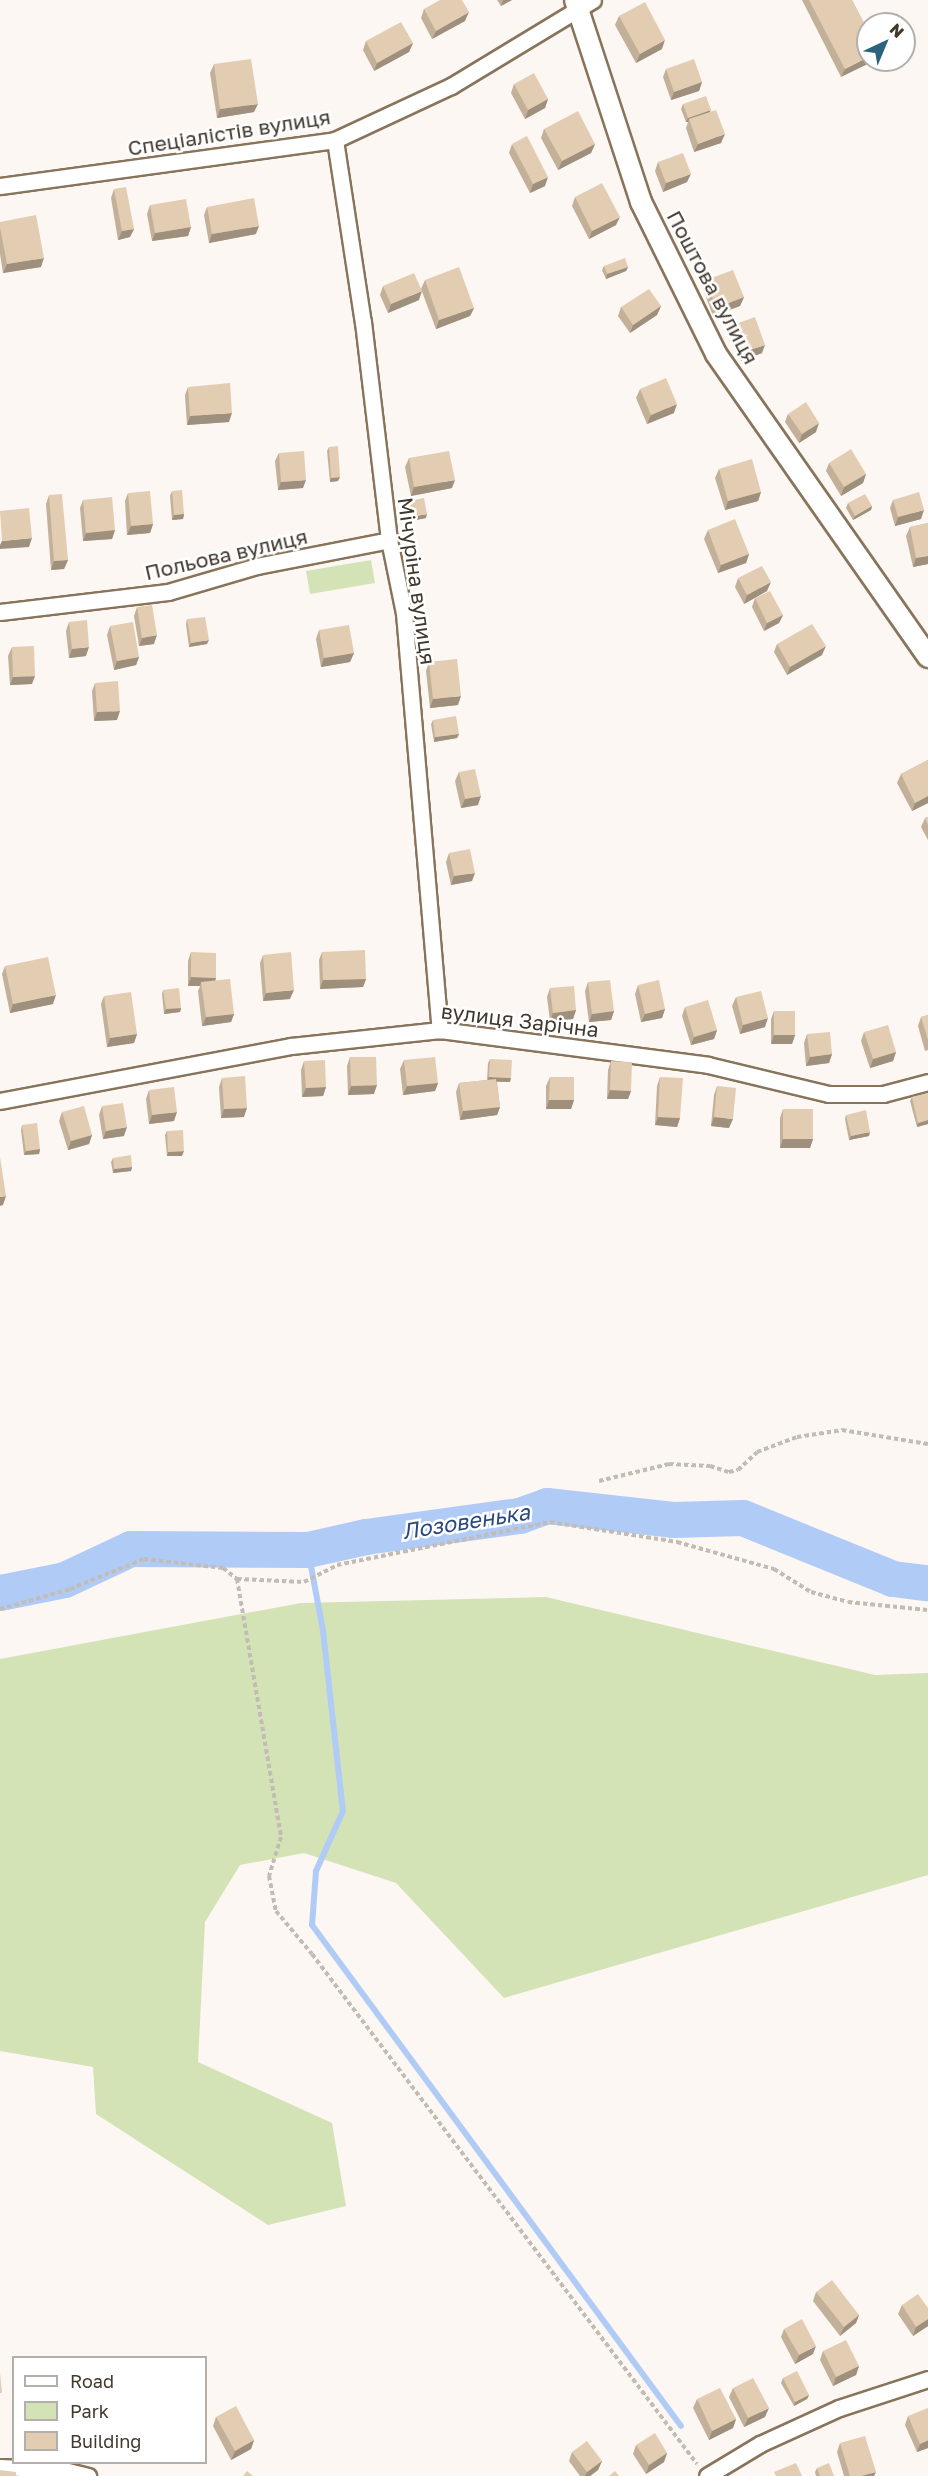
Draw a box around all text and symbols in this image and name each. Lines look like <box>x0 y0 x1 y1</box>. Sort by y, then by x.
north arrow <box>856 12 916 72</box>
text: N <box>886 19 908 42</box>
street label: Спеціалістів вулиця <box>126 104 332 160</box>
street label: Поштова вулиця <box>662 206 764 368</box>
street label: Мічуріна вулиця <box>393 496 441 666</box>
street label: Польова вулиця <box>142 523 310 585</box>
street label: вулиця Зарічна <box>440 998 600 1042</box>
water label: Лозовенька <box>400 1498 532 1544</box>
legend <box>12 2356 207 2464</box>
text: Road <box>70 2370 114 2392</box>
text: Park <box>70 2400 109 2422</box>
text: Building <box>70 2430 141 2452</box>

